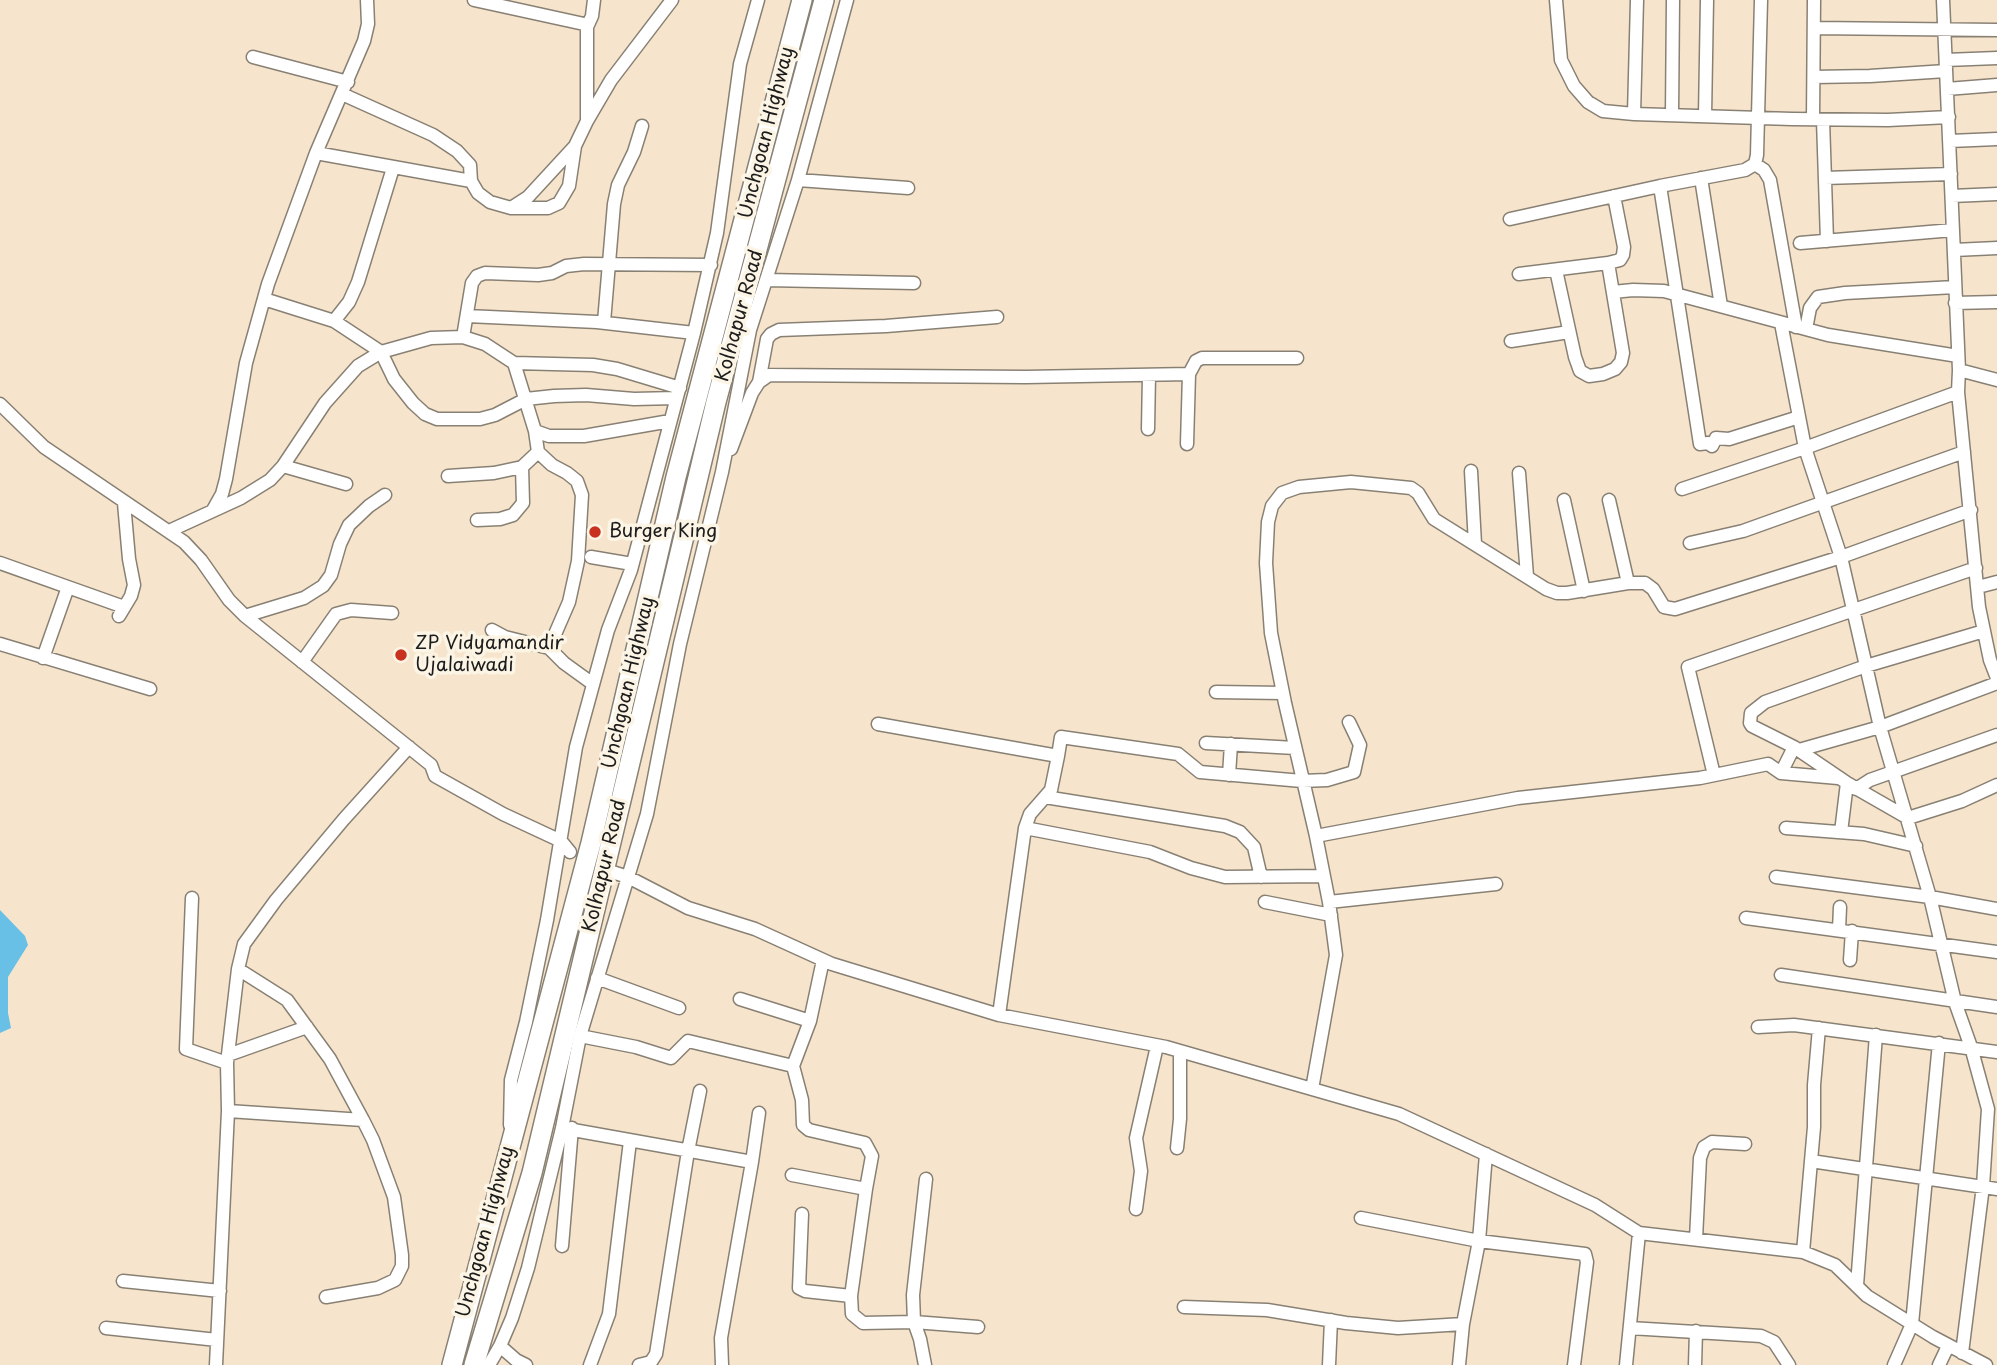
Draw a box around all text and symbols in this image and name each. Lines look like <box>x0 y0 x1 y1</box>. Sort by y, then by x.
street label: Unchgoan Highway <box>735 45 799 221</box>
street label: Kolhapur Road <box>711 248 769 384</box>
place label: Burger King <box>609 521 717 543</box>
marker: Burger King <box>587 524 603 540</box>
street label: Unchgoan Highway <box>598 595 660 771</box>
place label: ZP Vidyamandir Ujalaiwadi <box>415 633 564 677</box>
marker: ZP Vidyamandir Ujalaiwadi <box>393 647 409 663</box>
street label: Kolhapur Road <box>579 797 631 935</box>
street label: Unchgoan Highway <box>452 1144 520 1320</box>

